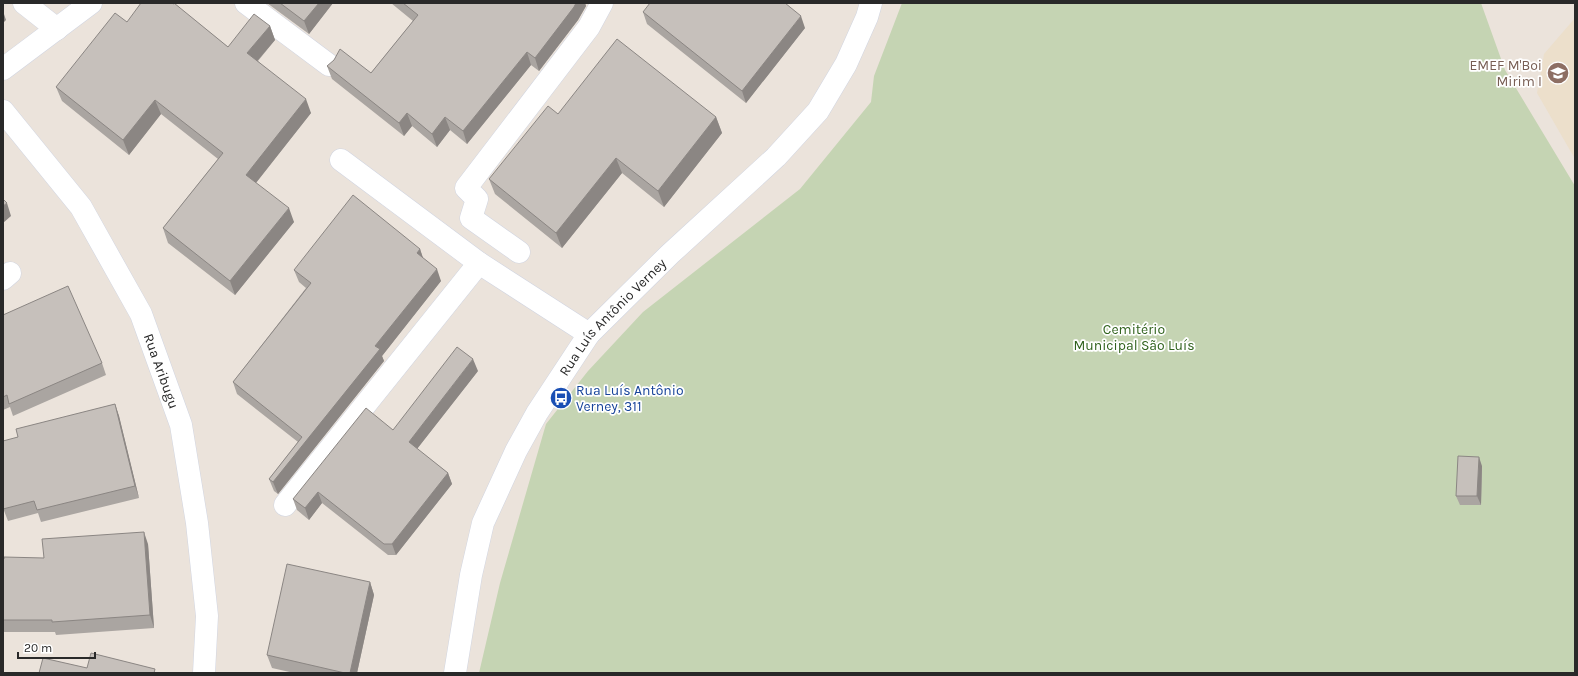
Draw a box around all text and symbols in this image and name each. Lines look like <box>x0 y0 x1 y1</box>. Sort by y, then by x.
place label: EMEF M'Boi Mirim I <box>1469 57 1542 90</box>
school or university icon: EMEF M'Boi Mirim I <box>1545 60 1571 86</box>
street label: Rua Luís Antônio Verney <box>556 254 670 379</box>
park label: Cemitério Municipal São Luís <box>1073 321 1195 354</box>
street label: Rua Aribugu <box>140 331 182 411</box>
place label: Rua Luís Antônio Verney, 311 <box>576 382 684 415</box>
bus stop icon: Rua Luís Antônio Verney, 311 <box>548 385 574 411</box>
scale bar <box>18 634 95 660</box>
text: 20 m <box>24 641 52 655</box>

